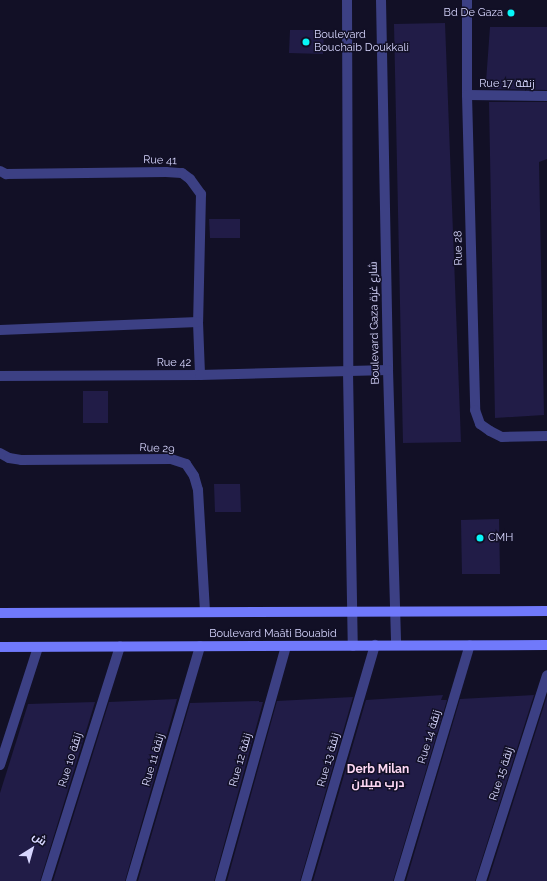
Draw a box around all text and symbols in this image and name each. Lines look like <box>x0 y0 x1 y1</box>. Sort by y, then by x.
place label: Bd De Gaza <box>444 6 503 20</box>
marker: Bd De Gaza <box>506 8 516 18</box>
place label: Boulevard Bouchaib Doukkali <box>314 29 409 55</box>
marker: Boulevard Bouchaib Doukkali <box>301 37 311 47</box>
street label: Rue 17 زنقة <box>479 77 535 91</box>
street label: Rue 41 <box>143 154 177 168</box>
street label: Rue 28 <box>452 230 466 266</box>
street label: Boulevard Gaza شارع غزة <box>367 261 383 385</box>
street label: Rue 42 <box>157 356 191 370</box>
street label: Rue 29 <box>139 441 175 457</box>
place label: CMH <box>488 531 513 545</box>
marker: CMH <box>475 533 485 543</box>
street label: Boulevard Maâti Bouabid <box>209 627 337 641</box>
street label: Rue 14 زنقة <box>416 708 444 766</box>
street label: Rue 10 زنقة <box>56 731 86 789</box>
street label: Rue 11 زنقة <box>140 732 168 788</box>
street label: Rue 12 زنقة <box>227 732 255 788</box>
street label: Rue 13 زنقة <box>315 732 343 788</box>
street label: Rue 15 زنقة <box>487 746 517 802</box>
district label: Derb Milan درب ميلان <box>347 763 409 791</box>
north arrow <box>12 829 52 869</box>
text: ش <box>30 830 49 848</box>

